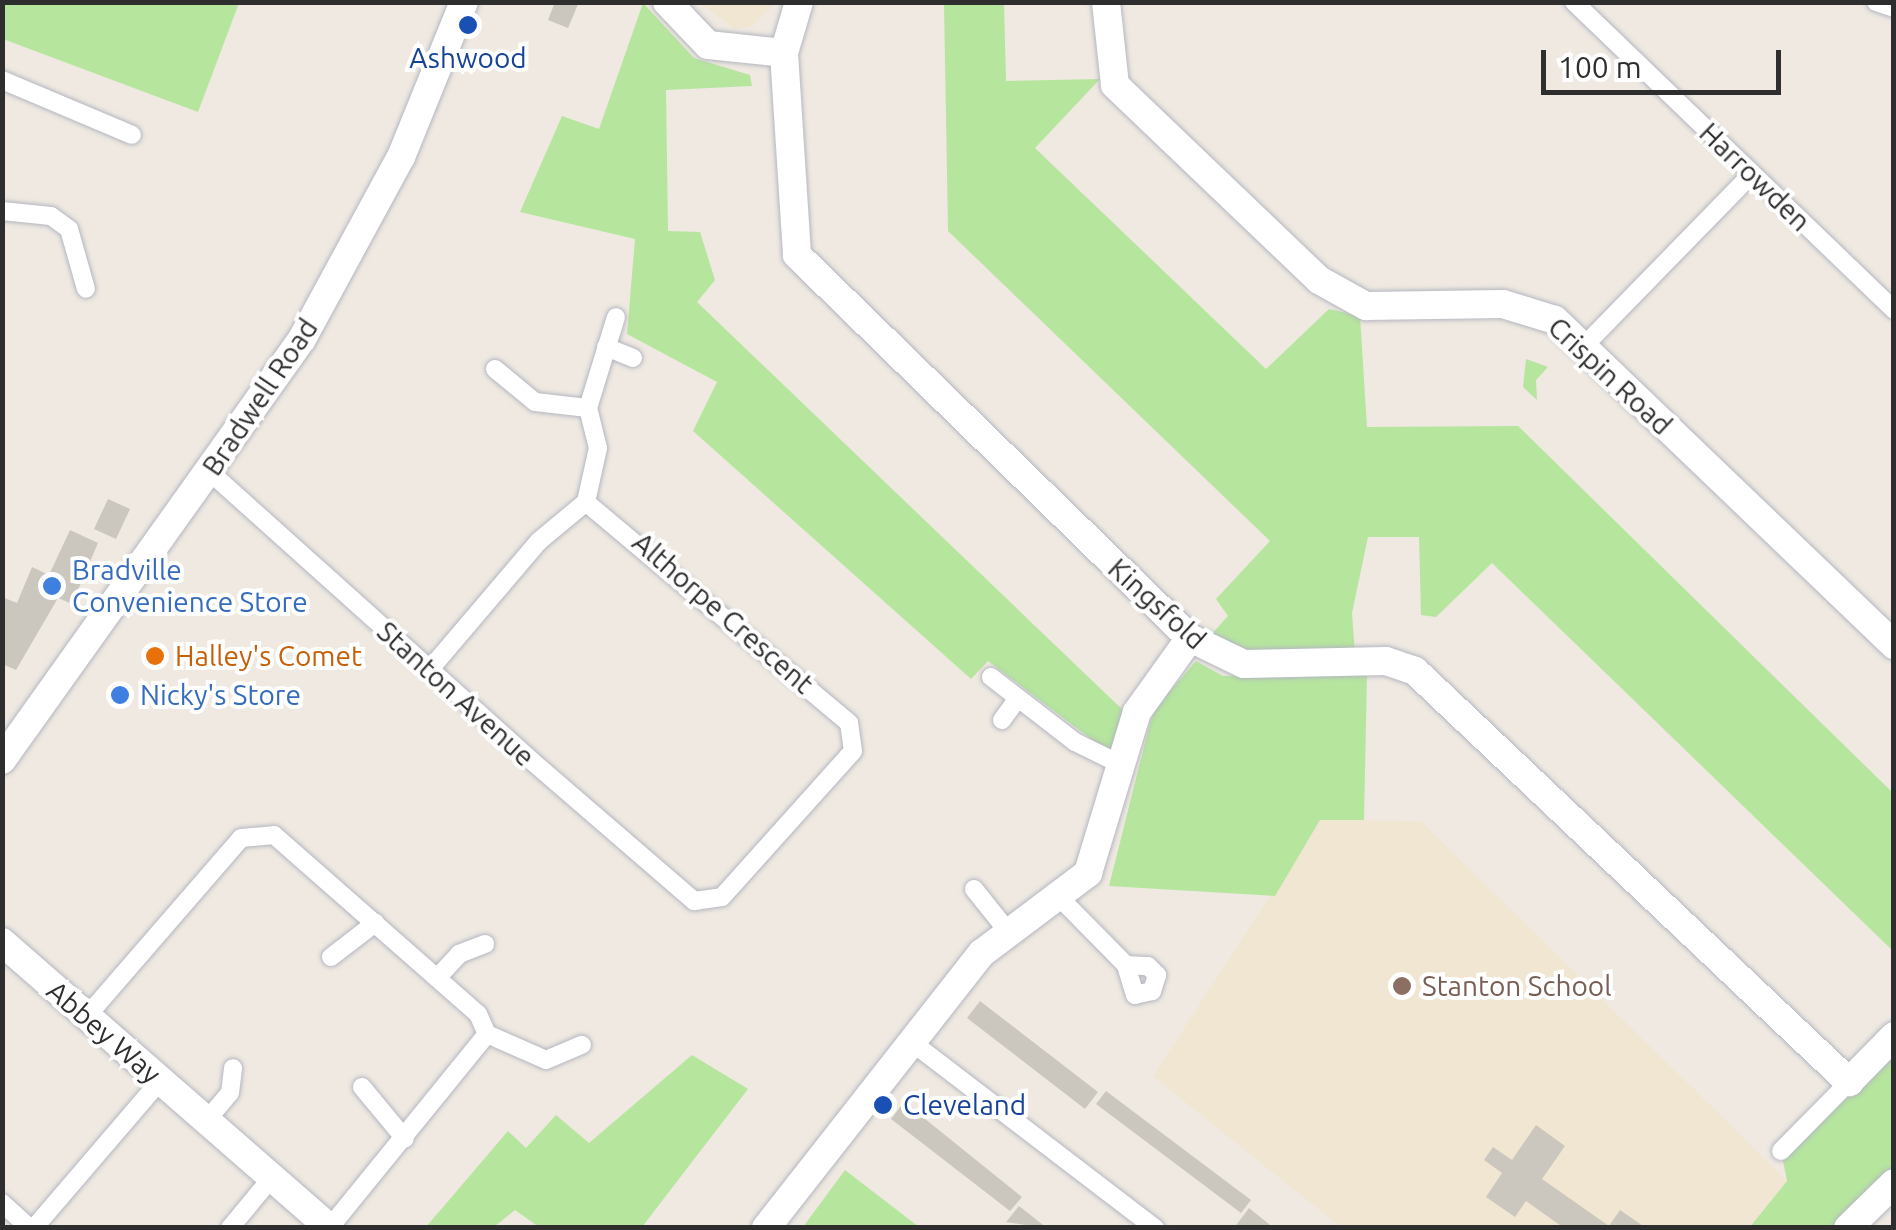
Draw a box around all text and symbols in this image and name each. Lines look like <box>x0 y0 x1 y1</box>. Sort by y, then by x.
marker: Ashwood <box>457 14 479 36</box>
scale bar <box>1546 30 1786 92</box>
place label: Ashwood <box>409 41 527 75</box>
text: 100 m <box>1558 50 1642 84</box>
street label: Harrowden <box>1693 116 1817 238</box>
street label: Crispin Road <box>1541 310 1679 442</box>
street label: Bradwell Road <box>195 312 325 482</box>
street label: Althorpe Crescent <box>626 525 820 701</box>
street label: Kingsfold <box>1101 552 1213 656</box>
place label: Bradville Convenience Store <box>72 553 308 619</box>
marker: Bradville Convenience Store <box>41 575 63 597</box>
street label: Stanton Avenue <box>370 615 542 773</box>
place label: Halley's Comet <box>175 639 362 673</box>
marker: Halley's Comet <box>144 645 166 667</box>
place label: Nicky's Store <box>140 678 301 712</box>
marker: Nicky's Store <box>109 684 131 706</box>
place label: Stanton School <box>1422 969 1612 1003</box>
street label: Abbey Way <box>40 974 168 1090</box>
marker: Stanton School <box>1391 975 1413 997</box>
place label: Cleveland <box>903 1088 1026 1122</box>
marker: Cleveland <box>872 1094 894 1116</box>

